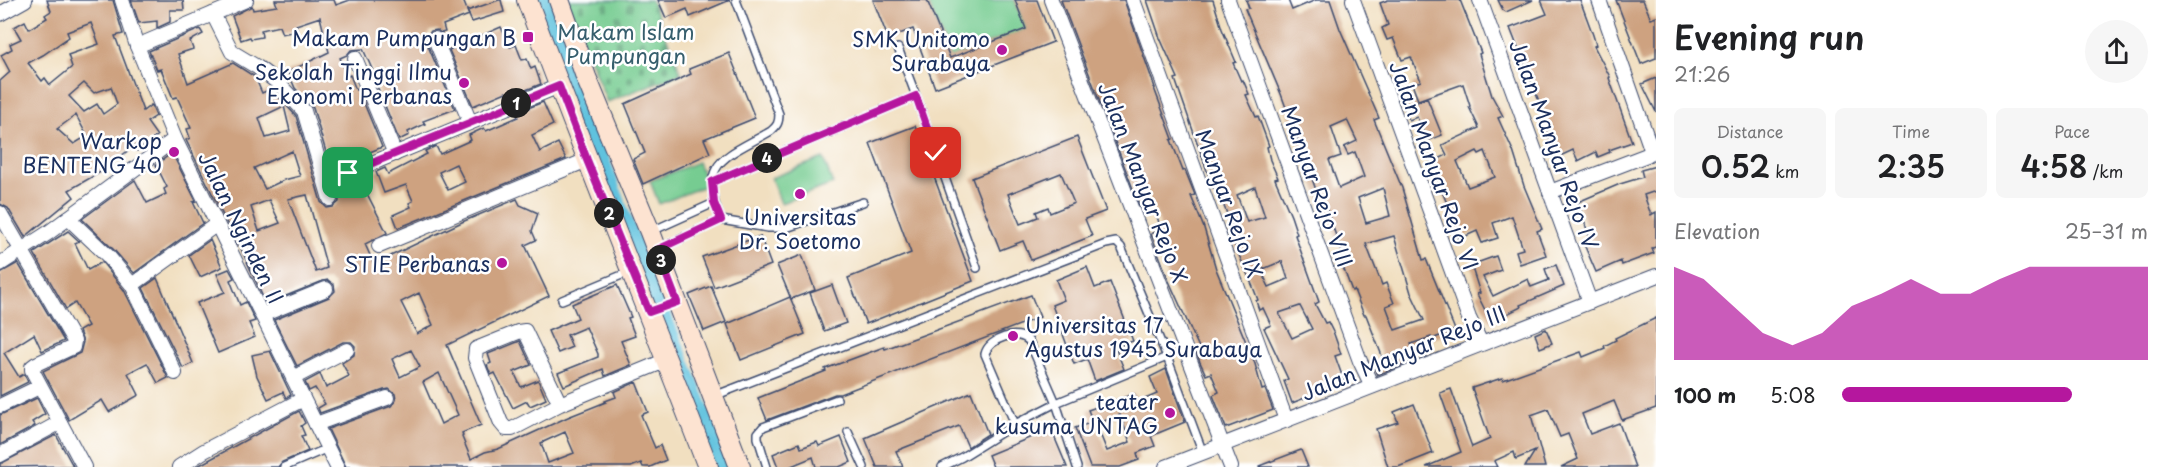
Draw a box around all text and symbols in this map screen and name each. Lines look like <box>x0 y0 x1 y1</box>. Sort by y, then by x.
text: Evening run <box>1674 11 1865 61</box>
park label: Makam Islam Pumpungan <box>557 15 695 71</box>
button: share <box>2085 20 2148 83</box>
place label: Makam Pumpungan B <box>292 21 516 53</box>
place label: SMK Unitomo Surabaya <box>852 22 991 78</box>
marker: Makam Pumpungan B <box>521 30 535 44</box>
street label: Jalan Manyar Rejo IV <box>1502 35 1608 253</box>
marker: SMK Unitomo Surabaya <box>995 43 1009 57</box>
place label: Sekolah Tinggi Ilmu Ekonomi Perbanas <box>255 55 452 111</box>
street label: Jalan Manyar Rejo VI <box>1382 56 1488 274</box>
text: 21:26 <box>1674 59 1730 89</box>
marker: Sekolah Tinggi Ilmu Ekonomi Perbanas <box>457 76 471 90</box>
street label: Jalan Manyar Rejo X <box>1091 77 1197 287</box>
pin: 1 <box>501 88 531 118</box>
text: 1 <box>512 91 520 115</box>
street label: Manyar Rejo VIII <box>1274 101 1362 271</box>
text: Distance <box>1716 119 1784 143</box>
text: Time <box>1892 119 1930 143</box>
text: Pace <box>2054 119 2090 143</box>
place label: Warkop BENTENG 40 <box>23 124 162 180</box>
street label: Manyar Rejo IX <box>1188 124 1272 282</box>
pin <box>910 127 961 178</box>
icon: check <box>919 136 952 169</box>
pin: 4 <box>752 143 782 173</box>
text: 0.52 <box>1701 143 1770 188</box>
text: 2:35 <box>1877 143 1945 188</box>
text: 4:58 <box>2021 143 2088 188</box>
marker: Warkop BENTENG 40 <box>167 145 181 159</box>
street label: Jalan Nginden II <box>191 145 293 309</box>
text: 4 <box>762 146 772 170</box>
pin <box>322 147 373 198</box>
icon: arrive <box>331 156 364 189</box>
text: km <box>1770 159 1799 183</box>
text: /km <box>2088 159 2123 183</box>
marker: Universitas Dr. Soetomo <box>793 187 807 201</box>
pin: 2 <box>594 198 624 228</box>
place label: Universitas Dr. Soetomo <box>739 200 861 256</box>
text: 2 <box>603 201 615 225</box>
text: Elevation <box>1674 216 1760 246</box>
text: 25–31 m <box>2065 216 2148 246</box>
pin: 3 <box>646 245 676 275</box>
place label: STIE Perbanas <box>344 247 490 279</box>
text: 3 <box>656 248 666 272</box>
marker: STIE Perbanas <box>495 256 509 270</box>
street label: Jalan Manyar Rejo III <box>1296 296 1510 408</box>
place label: Universitas 17 Agustus 1945 Surabaya <box>1025 308 1262 364</box>
marker: Universitas 17 Agustus 1945 Surabaya <box>1006 329 1020 343</box>
text: 100 m <box>1674 380 1736 410</box>
text: 5:08 <box>1770 380 1816 410</box>
place label: teater kusuma UNTAG <box>995 385 1158 441</box>
marker: teater kusuma UNTAG <box>1163 406 1177 420</box>

